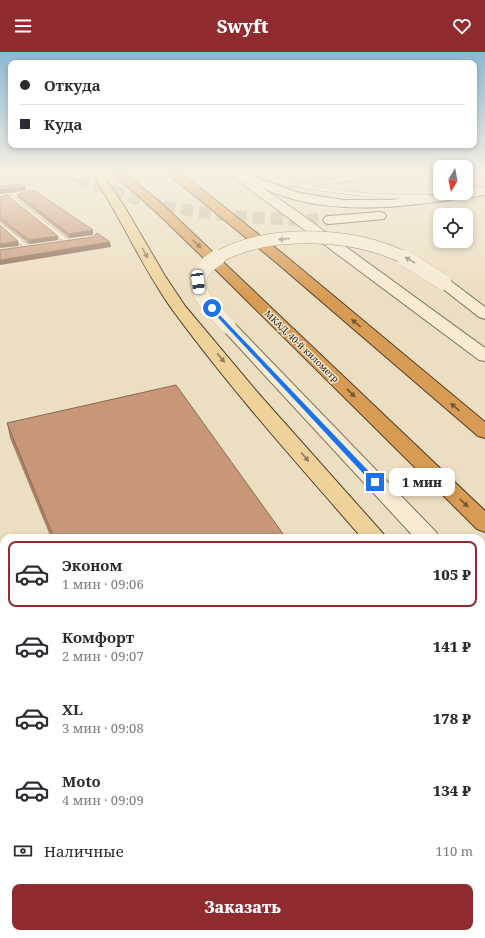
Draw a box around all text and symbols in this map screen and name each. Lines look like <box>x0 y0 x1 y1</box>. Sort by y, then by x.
text: Swyft <box>217 14 268 38</box>
icon: menu <box>12 15 34 37</box>
icon: heart <box>451 15 473 37</box>
text: Откуда <box>44 75 101 95</box>
text: Куда <box>44 114 82 134</box>
north arrow <box>433 160 473 200</box>
map controls <box>433 160 473 248</box>
button: locate <box>433 208 473 248</box>
one-way arrow <box>278 236 290 243</box>
one-way arrow <box>192 239 202 249</box>
one-way arrow <box>141 248 148 259</box>
one-way arrow <box>404 257 416 264</box>
car <box>191 269 205 295</box>
route start <box>203 299 221 317</box>
street label: МКАД, 40-й километр <box>262 307 342 385</box>
one-way arrow <box>350 319 361 328</box>
one-way arrow <box>216 353 225 364</box>
one-way arrow <box>346 388 356 398</box>
one-way arrow <box>450 403 461 412</box>
one-way arrow <box>300 453 309 462</box>
callout: 1 мин <box>389 468 455 496</box>
route end <box>366 473 384 491</box>
text: 1 мин <box>402 473 442 491</box>
one-way arrow <box>459 499 469 508</box>
text: Эконом <box>62 555 122 575</box>
icon: car <box>14 556 50 592</box>
text: 105 ₽ <box>433 564 471 584</box>
text: 1 мин · 09:06 <box>62 575 144 593</box>
text: Комфорт <box>62 627 134 647</box>
icon: car <box>14 628 50 664</box>
text: 141 ₽ <box>433 636 471 656</box>
text: 2 мин · 09:07 <box>62 647 144 665</box>
text: XL <box>62 699 83 719</box>
icon: car <box>14 700 50 736</box>
text: 178 ₽ <box>433 708 471 728</box>
text: 3 мин · 09:08 <box>62 719 144 737</box>
text: Moto <box>62 771 101 791</box>
icon: car <box>14 772 50 808</box>
text: 134 ₽ <box>433 780 471 800</box>
text: 4 мин · 09:09 <box>62 791 144 809</box>
icon: cash <box>12 840 34 862</box>
text: Наличные <box>44 841 124 861</box>
text: 110 m <box>436 842 473 860</box>
button: Заказать <box>12 884 473 930</box>

